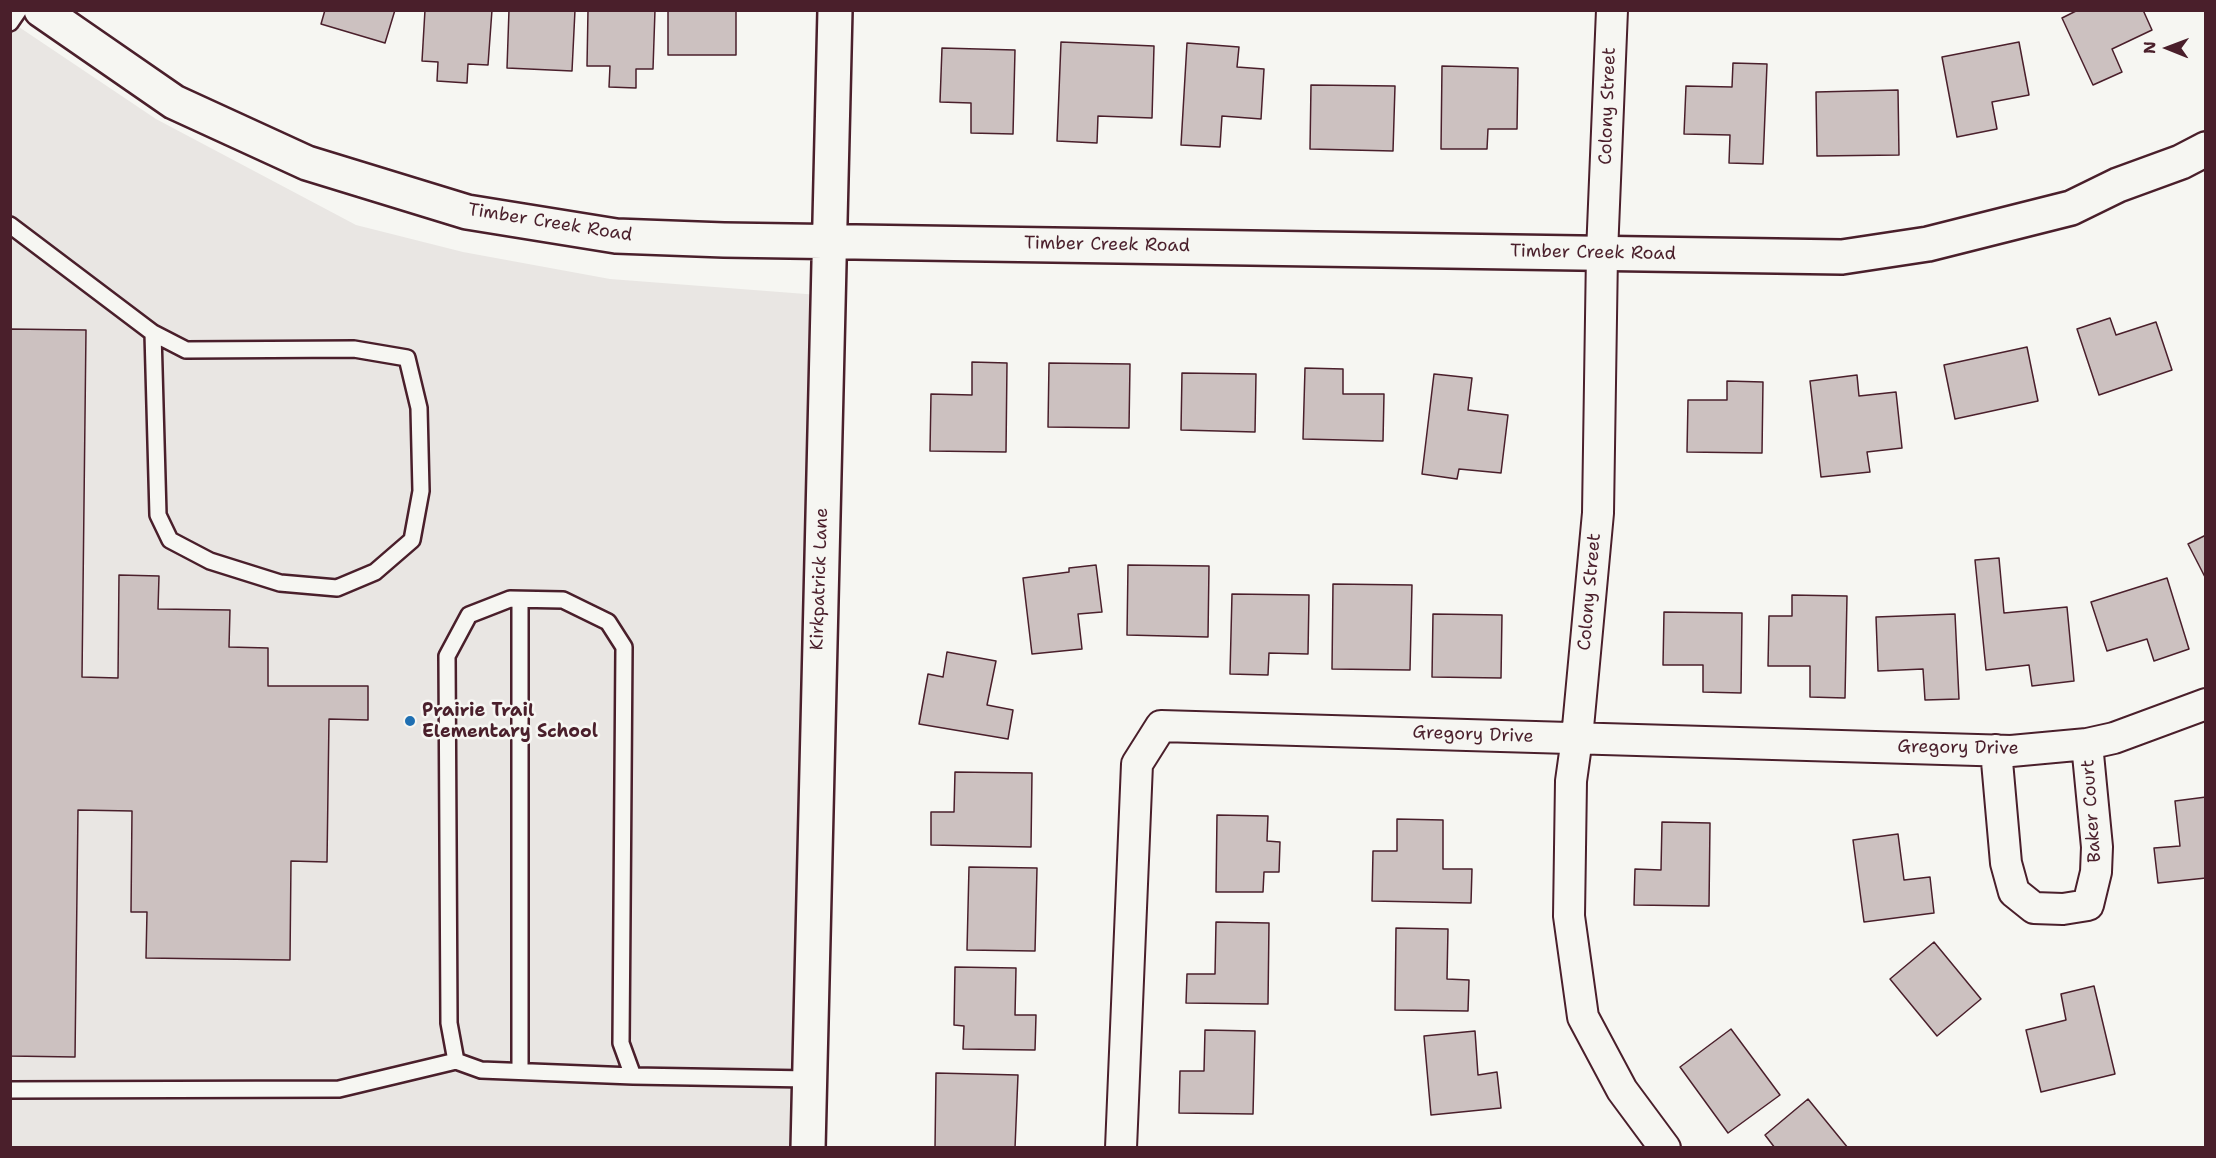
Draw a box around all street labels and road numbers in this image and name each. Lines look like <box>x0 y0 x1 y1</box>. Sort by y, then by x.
street label: Colony Street <box>1595 47 1621 165</box>
street label: Timber Creek Road <box>466 199 634 247</box>
street label: Timber Creek Road <box>1024 233 1190 257</box>
street label: Timber Creek Road <box>1510 241 1676 265</box>
street label: Kirkpatrick Lane <box>807 507 833 651</box>
street label: Colony Street <box>1574 532 1606 652</box>
street label: Gregory Drive <box>1412 722 1534 748</box>
street label: Gregory Drive <box>1897 736 2019 760</box>
street label: Baker Court <box>2078 759 2106 863</box>

